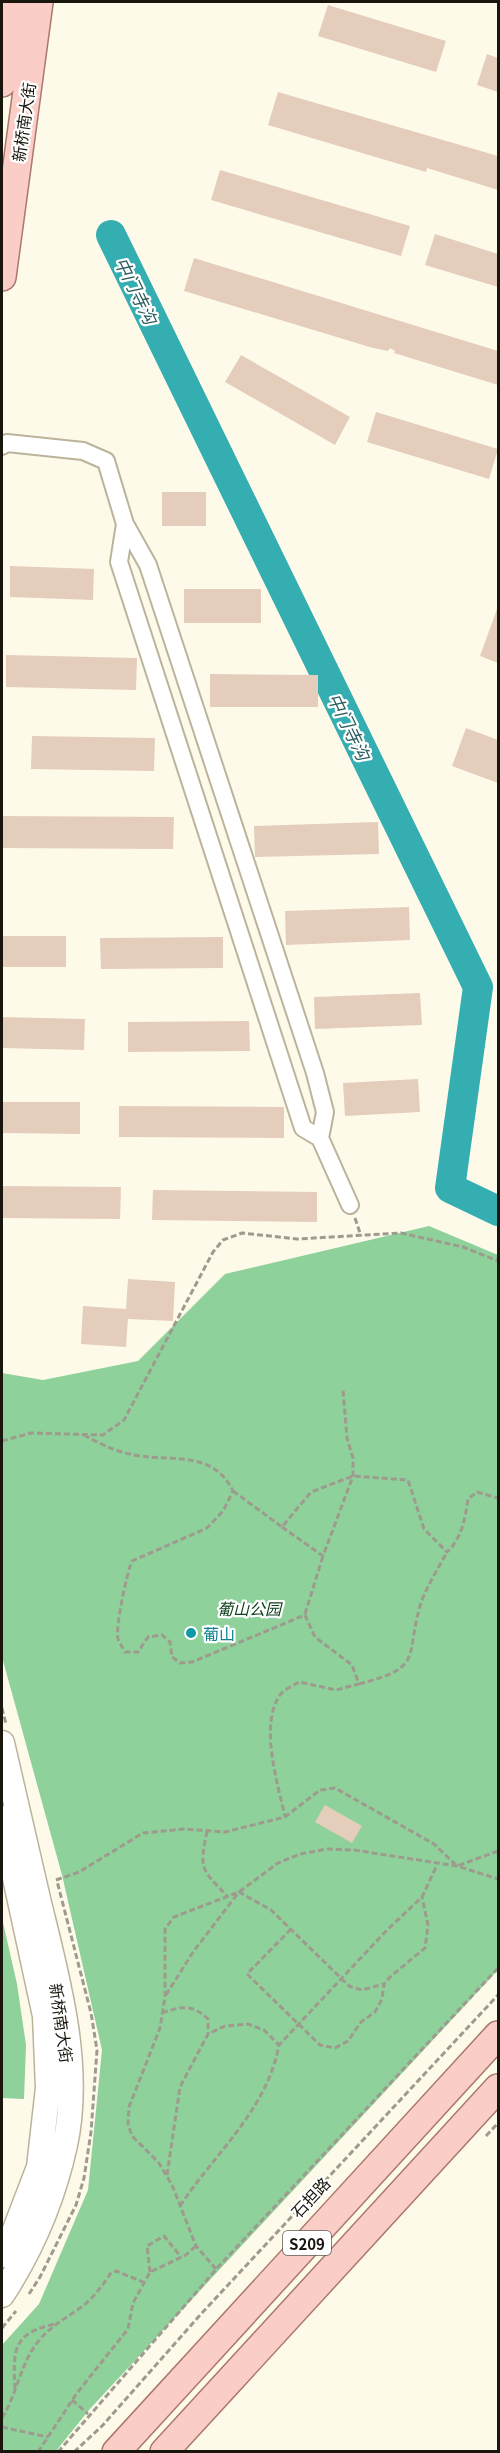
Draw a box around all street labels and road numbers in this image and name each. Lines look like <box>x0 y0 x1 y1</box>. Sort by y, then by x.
street label: 新桥南大街 <box>6 81 40 163</box>
street label: 新桥南大街 <box>45 1982 79 2064</box>
street label: 石担路 <box>285 2171 335 2223</box>
road number: S209 <box>283 2231 331 2255</box>

